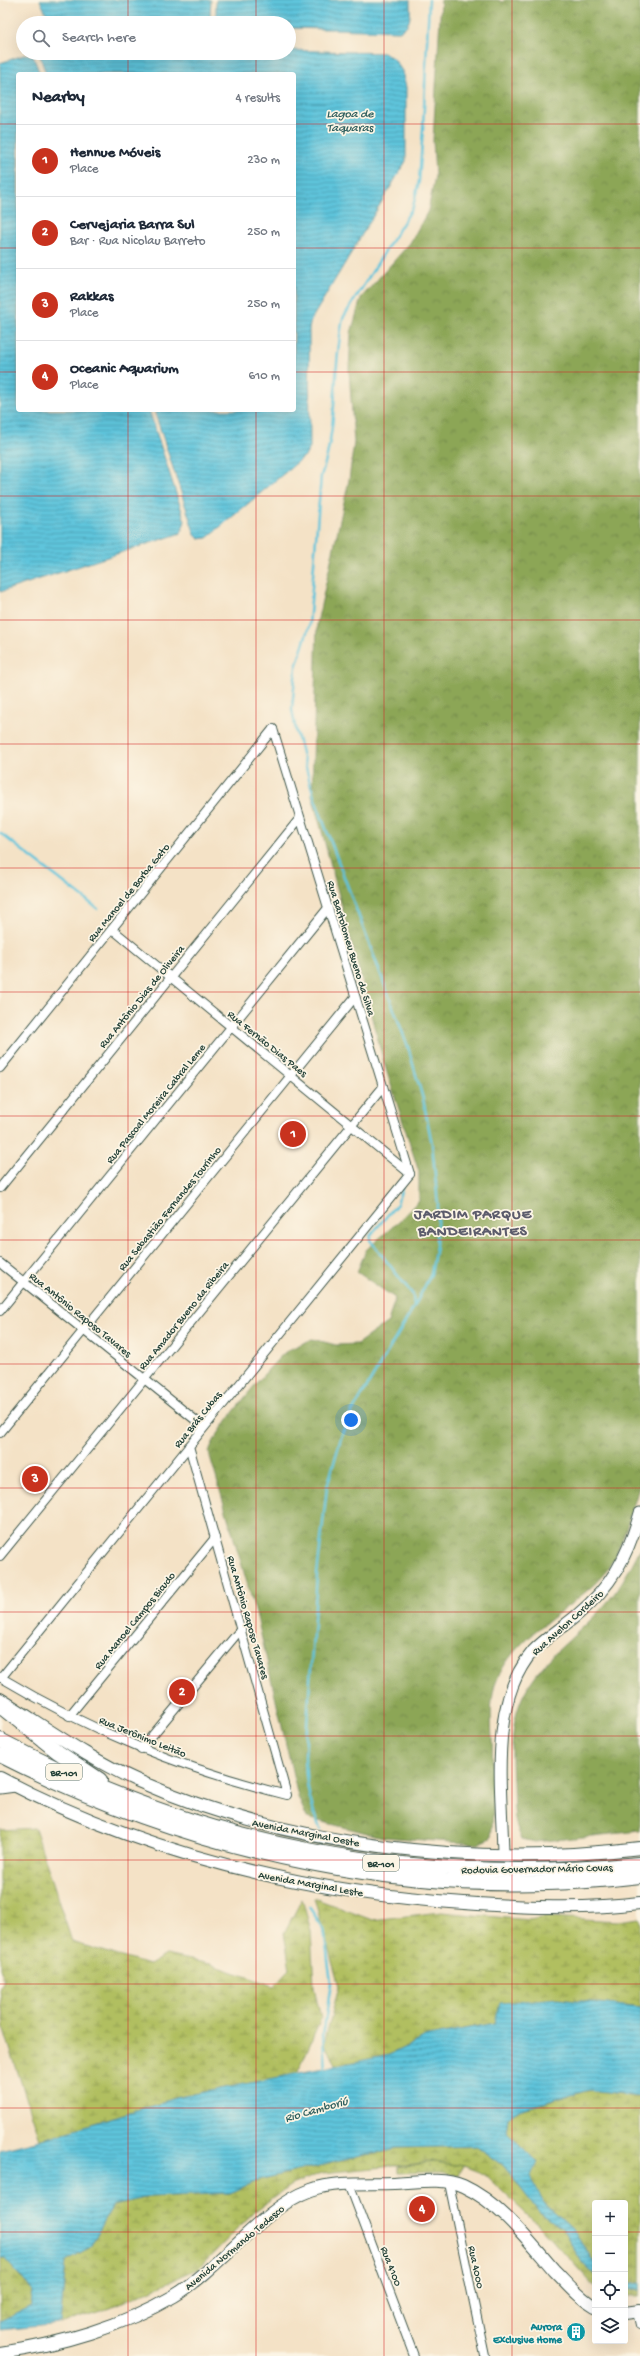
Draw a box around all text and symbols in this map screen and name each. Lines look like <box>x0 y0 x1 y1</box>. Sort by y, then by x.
search box <box>16 16 296 60</box>
icon: search <box>30 27 52 49</box>
text: Search here <box>62 29 136 47</box>
text: Nearby <box>32 88 85 108</box>
text: 4 results <box>236 91 280 106</box>
water label: Lagoa de Taquaras <box>327 108 375 136</box>
text: Hennue Móveis <box>70 144 160 162</box>
text: 1 <box>42 153 48 168</box>
text: 230 m <box>247 153 280 168</box>
text: Place <box>70 162 98 177</box>
text: Cervejaria Barra Sul <box>70 216 194 234</box>
text: 2 <box>42 225 48 240</box>
text: 250 m <box>247 225 280 240</box>
text: Bar · Rua Nicolau Barreto <box>70 234 205 249</box>
text: Rakkas <box>70 288 113 306</box>
text: 3 <box>42 297 48 312</box>
text: 250 m <box>247 297 280 312</box>
text: Place <box>70 306 98 321</box>
text: Oceanic Aquarium <box>70 360 179 378</box>
text: 4 <box>42 369 48 384</box>
text: 610 m <box>248 369 280 384</box>
text: Place <box>70 378 98 393</box>
street label: Rua Manoel de Borba Gato <box>86 842 173 945</box>
street label: Rua Bartolomeu Bueno da Silva <box>324 879 377 1019</box>
street label: Rua Antônio Dias de Oliveira <box>97 943 188 1051</box>
street label: Rua Fernão Dias Paes <box>225 1009 310 1081</box>
street label: Rua Pascoal Moreira Cabral Leme <box>105 1042 209 1166</box>
pin: 1 <box>280 1119 306 1149</box>
street label: Rua Sebastião Fernandes Tourinho <box>117 1144 225 1274</box>
district label: JARDIM PARQUE BANDEIRANTES <box>413 1206 533 1241</box>
street label: Rua Amador Bueno da Ribeira <box>137 1259 233 1373</box>
street label: Rua Antônio Raposo Tavares <box>26 1271 134 1361</box>
street label: Rua Brás Cubas <box>172 1389 226 1451</box>
your location <box>341 1410 361 1430</box>
pin: 3 <box>22 1464 48 1494</box>
street label: Rua Antônio Raposo Tavares <box>224 1554 271 1682</box>
street label: Rua Manoel Campos Bicudo <box>93 1570 179 1672</box>
street label: Rua Avelon Cordeiro <box>530 1588 607 1659</box>
pin: 2 <box>169 1677 195 1707</box>
street label: Rua Jerônimo Leitão <box>97 1715 188 1761</box>
road number: BR-101 <box>46 1764 82 1780</box>
street label: Avenida Marginal Oeste <box>251 1818 361 1850</box>
road number: BR-101 <box>363 1855 399 1871</box>
street label: Rodovia Governador Mário Covas <box>461 1863 614 1877</box>
street label: Avenida Marginal Leste <box>257 1870 364 1900</box>
water label: Rio Camboriú <box>284 2095 351 2127</box>
pin: 4 <box>409 2194 435 2224</box>
map controls <box>592 2200 628 2344</box>
button: + <box>592 2200 628 2236</box>
street label: Avenida Normando Tedesco <box>183 2203 288 2294</box>
button: − <box>592 2236 628 2272</box>
street label: Rua 4100 <box>377 2245 403 2288</box>
street label: Rua 4000 <box>465 2245 485 2290</box>
button: locate <box>592 2272 628 2308</box>
button: layers <box>592 2308 628 2344</box>
building icon: Aurora Exclusive Home <box>565 2321 587 2343</box>
place label: Aurora Exclusive Home <box>492 2322 563 2347</box>

